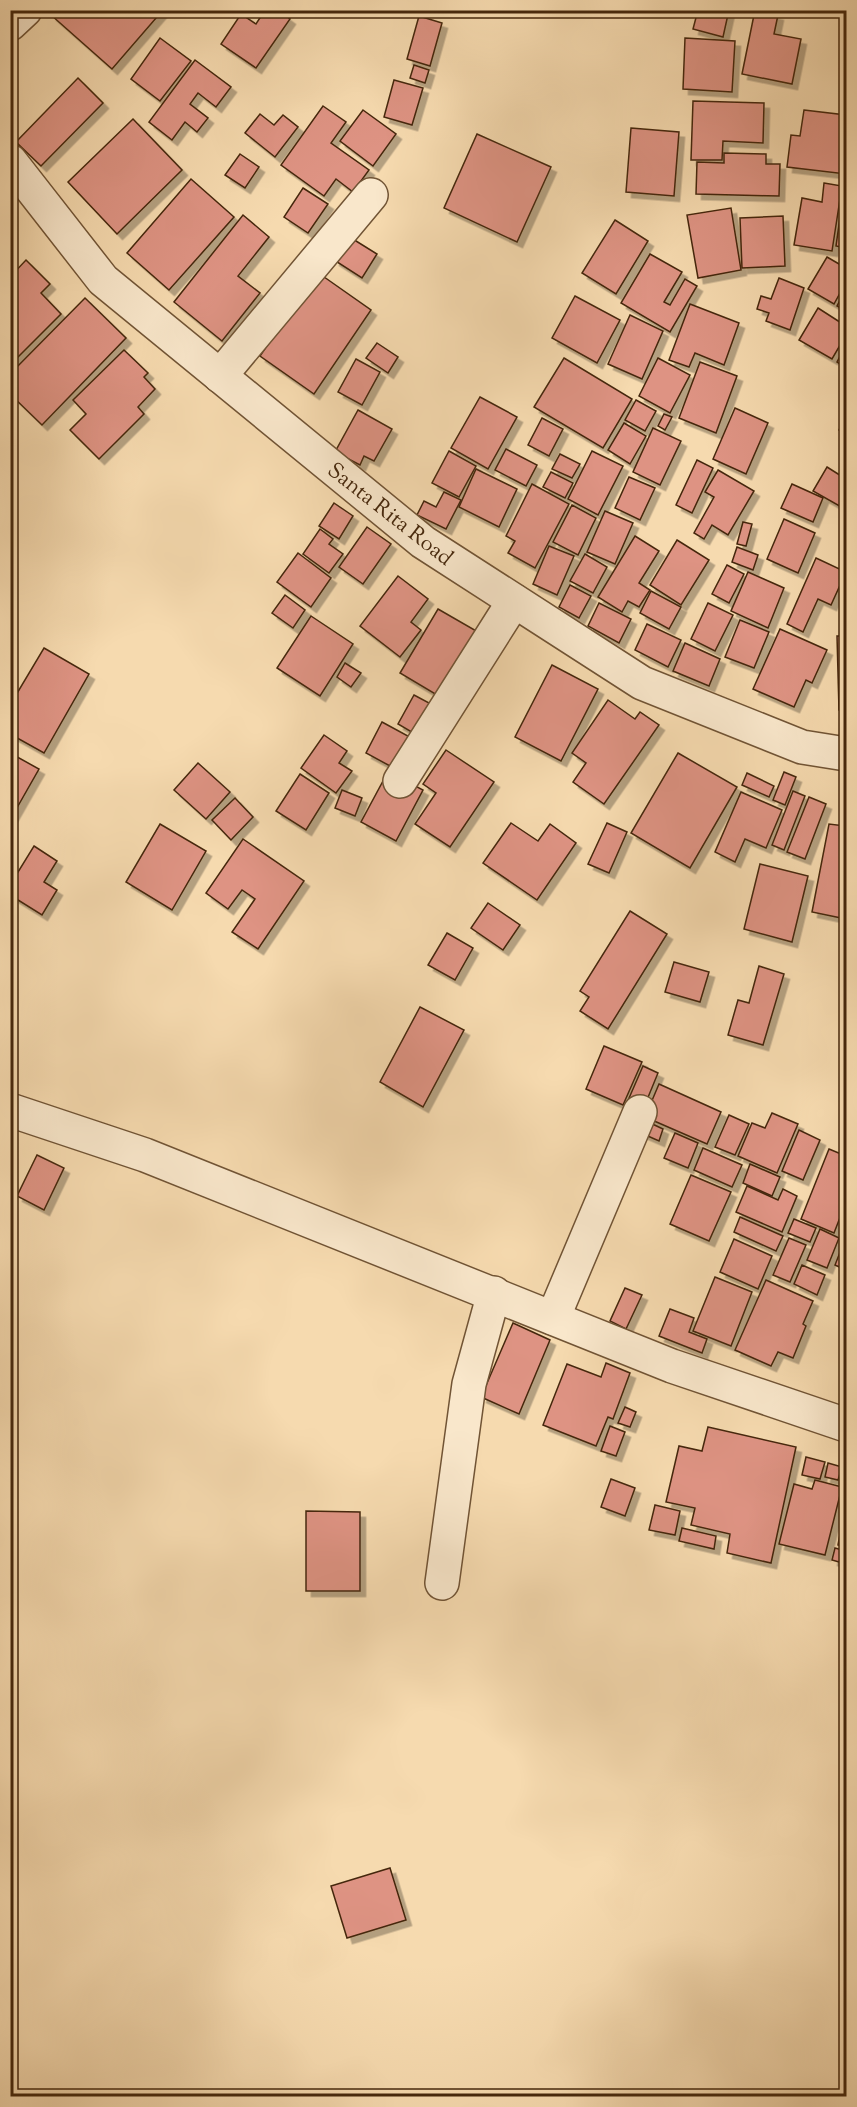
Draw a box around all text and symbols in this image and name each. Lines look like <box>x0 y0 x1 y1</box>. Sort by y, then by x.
street label: Santa Rita Road <box>319 456 459 575</box>

